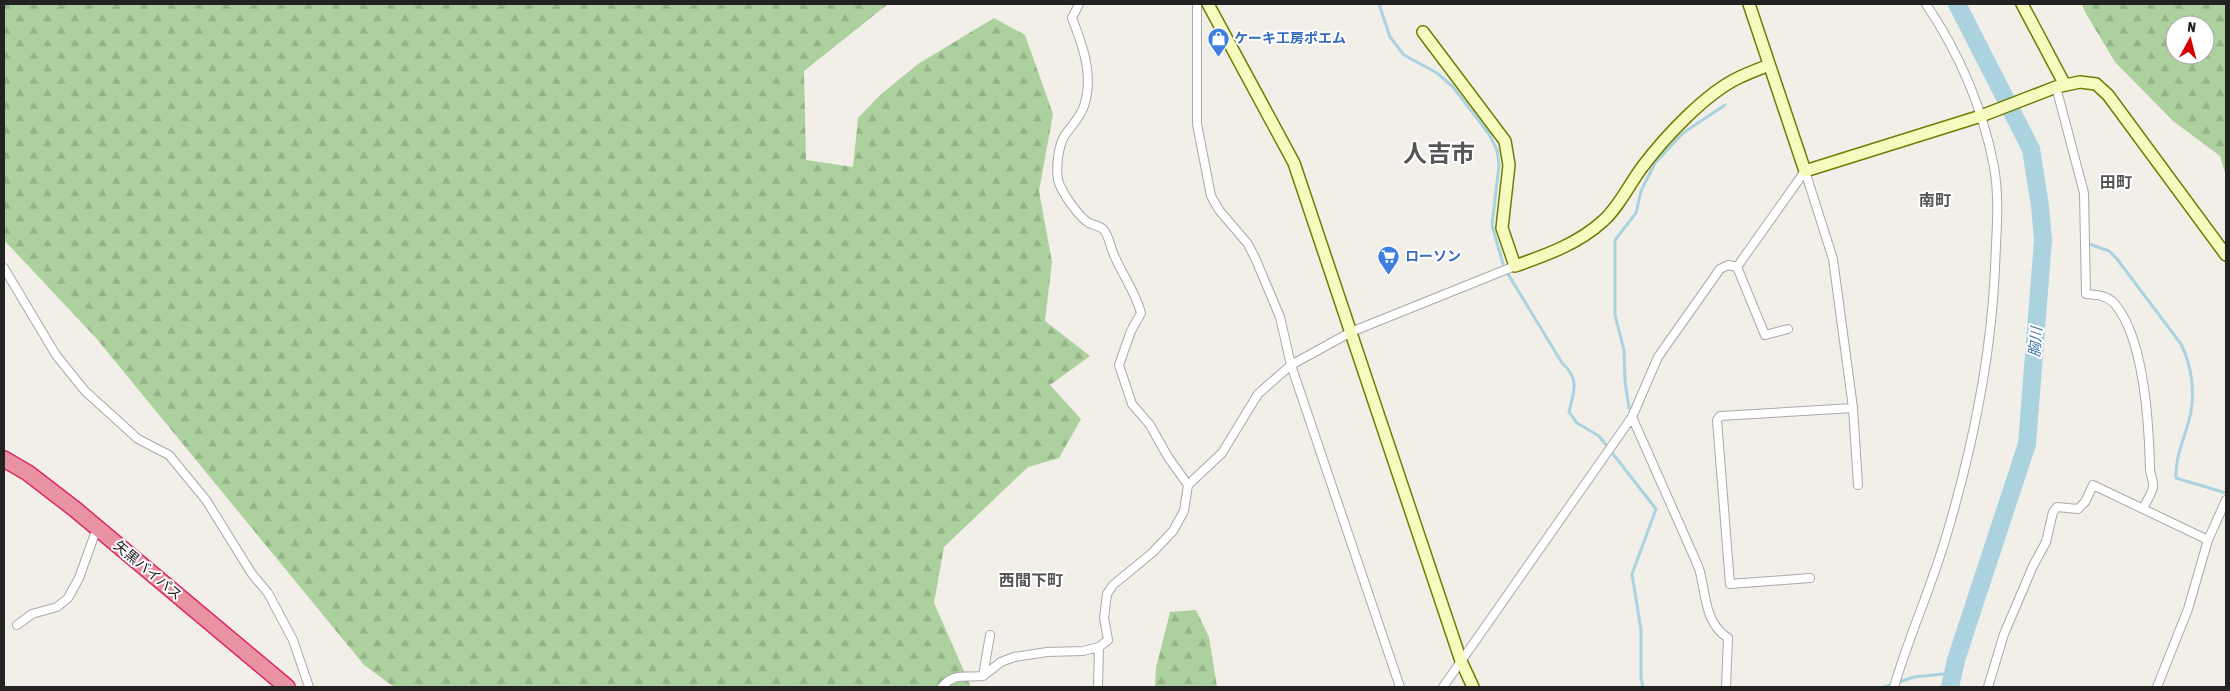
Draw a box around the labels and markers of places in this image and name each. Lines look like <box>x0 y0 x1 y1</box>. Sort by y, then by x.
shop icon: ケーキ工房ポエム <box>1206 26 1230 57</box>
place label: ケーキ工房ポエム <box>1234 30 1346 46</box>
supermarket icon: ローソン <box>1377 244 1401 275</box>
place label: ローソン <box>1405 248 1461 264</box>

